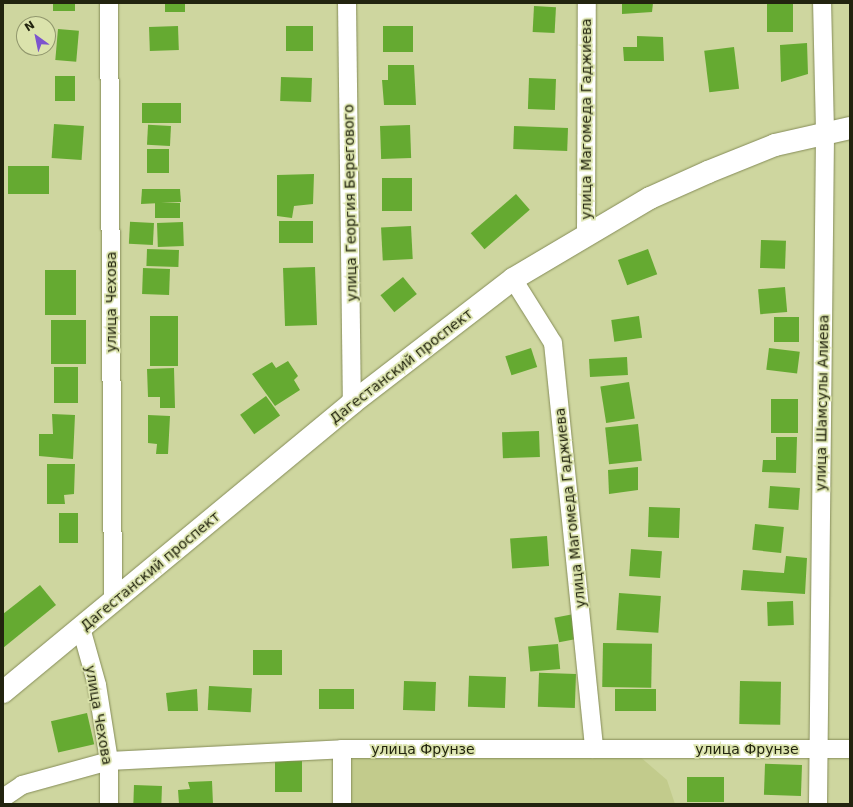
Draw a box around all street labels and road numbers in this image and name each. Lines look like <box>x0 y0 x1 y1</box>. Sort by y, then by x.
street label: улица Магомеда Гаджиева <box>578 18 594 220</box>
street label: улица Георгия Берегового <box>340 104 360 302</box>
street label: улица Чехова <box>103 252 119 352</box>
street label: Дагестанский проспект <box>326 305 476 427</box>
street label: улица Шамсулы Алиева <box>812 315 832 491</box>
street label: улица Магомеда Гаджиева <box>551 407 589 609</box>
street label: Дагестанский проспект <box>77 508 223 634</box>
street label: улица Чехова <box>82 664 116 766</box>
street label: улица Фрунзе <box>371 741 475 757</box>
street label: улица Фрунзе <box>695 741 799 757</box>

